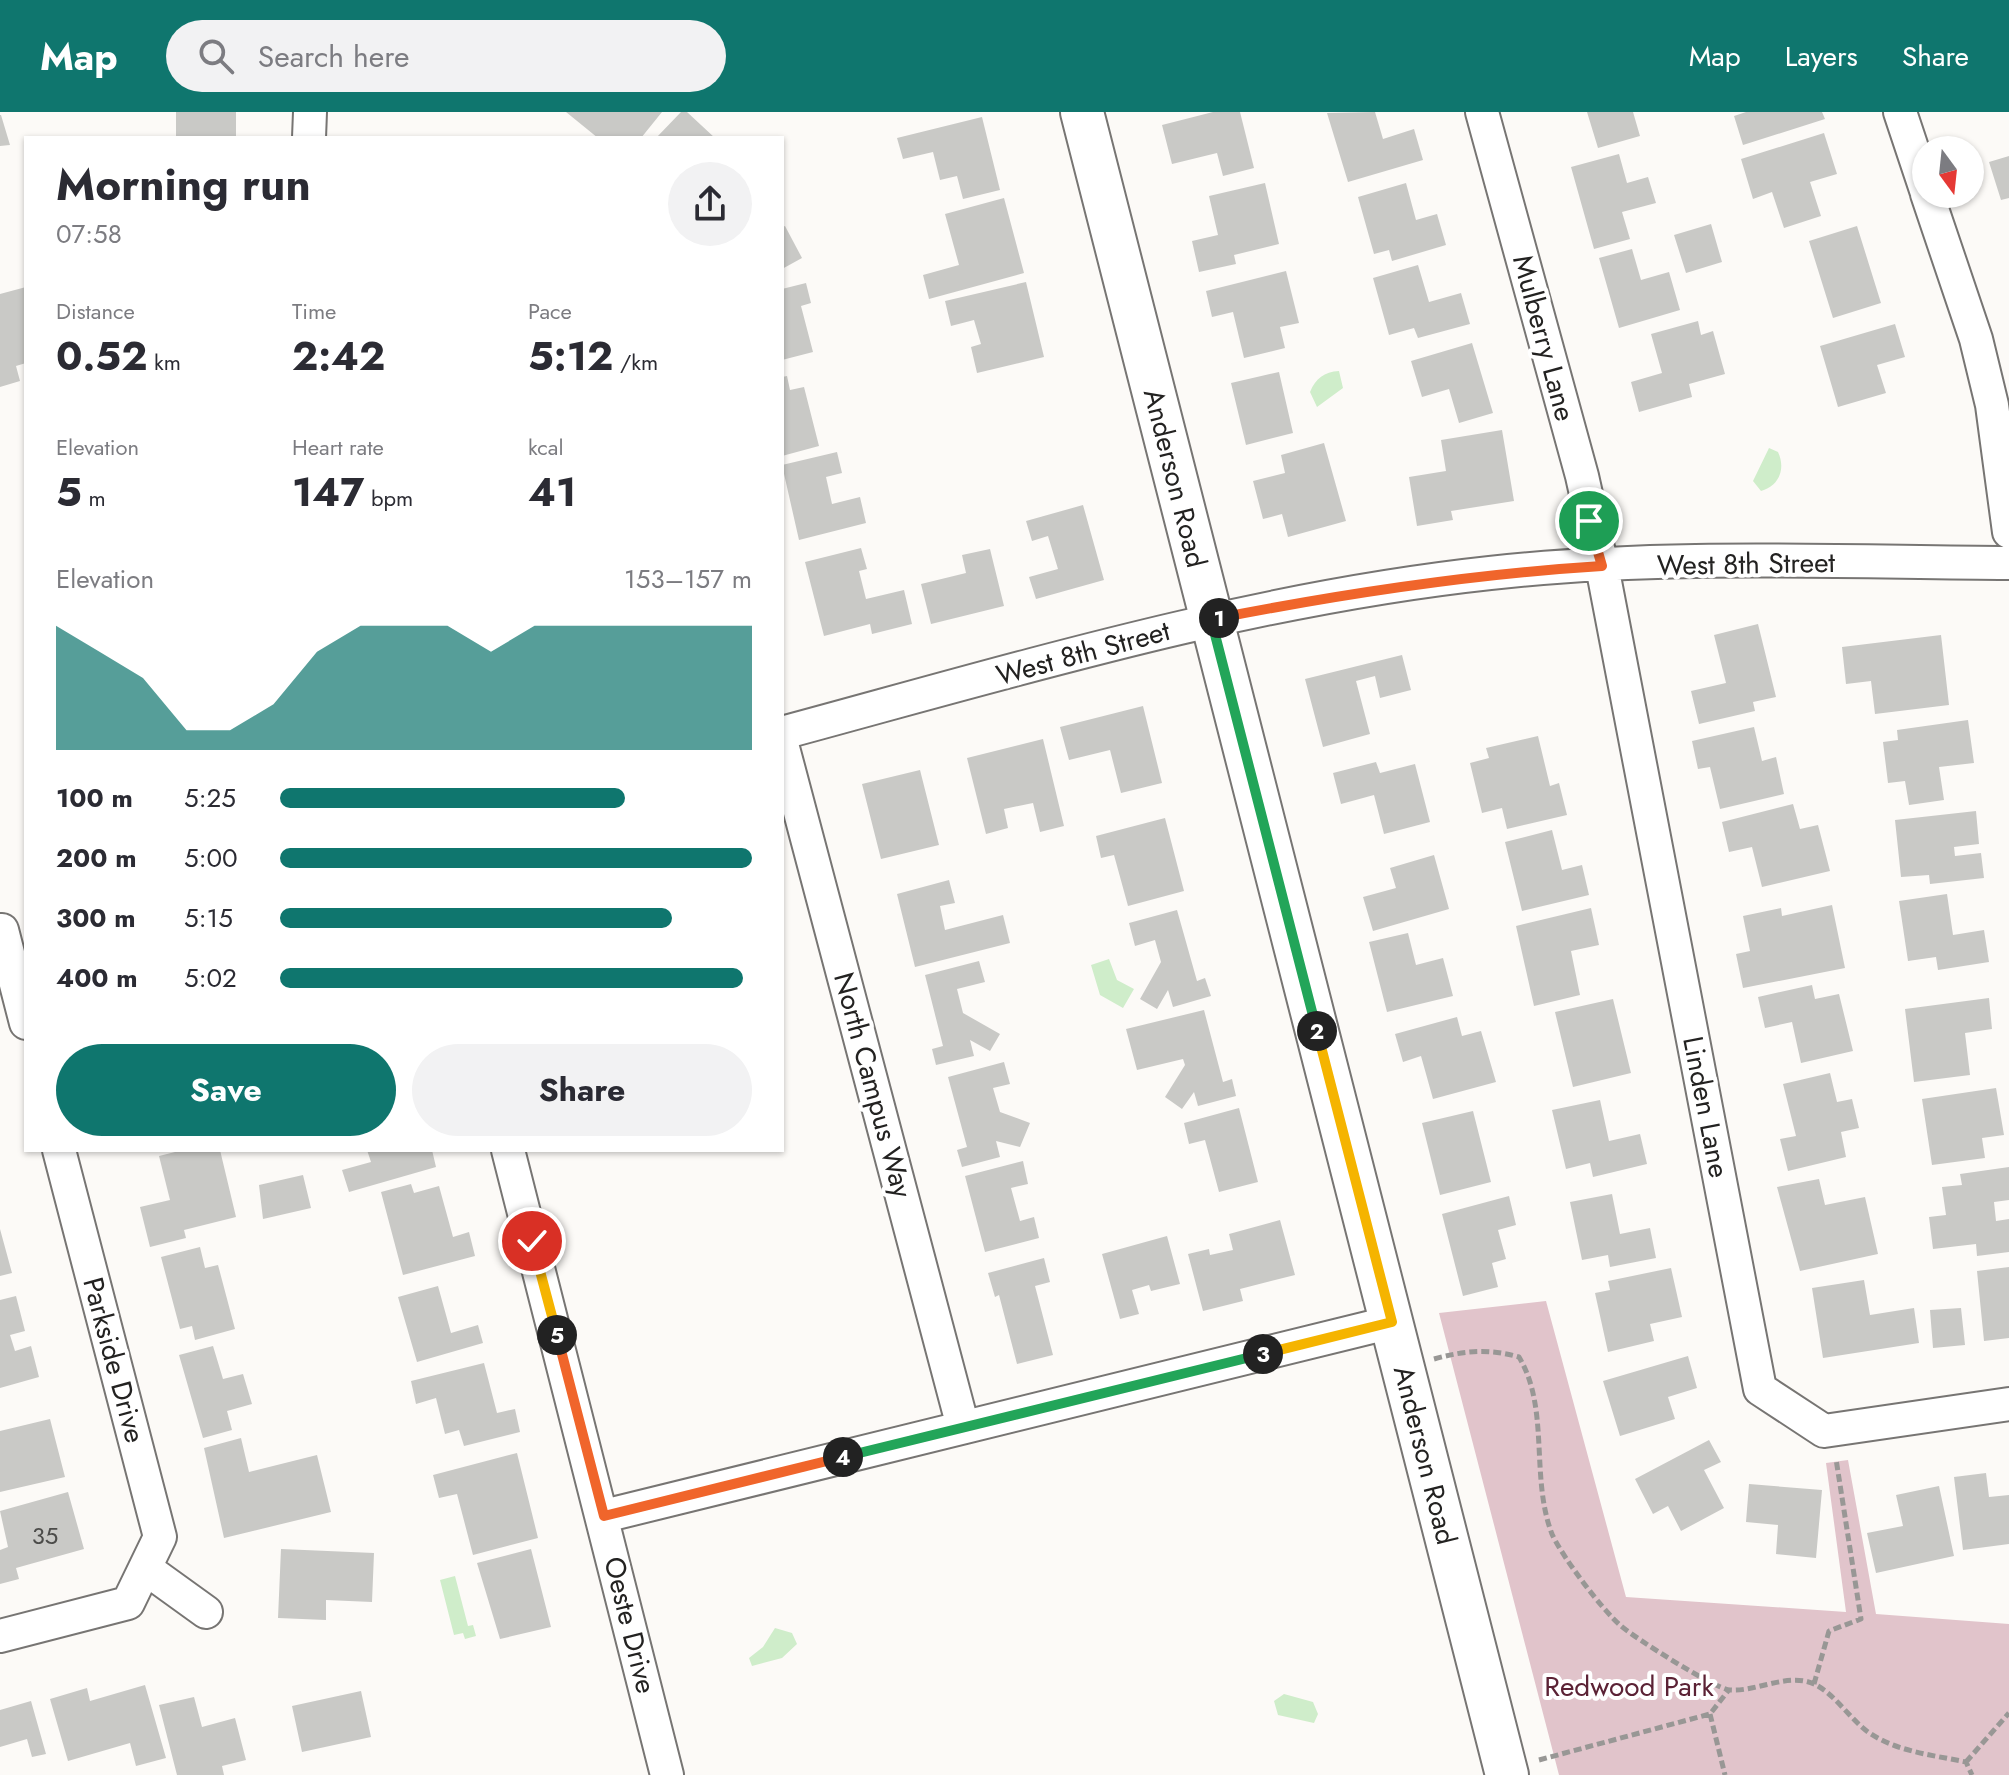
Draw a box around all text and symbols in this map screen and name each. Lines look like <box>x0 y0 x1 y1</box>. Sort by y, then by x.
search box <box>166 20 726 92</box>
text: Map <box>40 29 118 84</box>
icon: search <box>194 34 238 78</box>
text: Search here <box>258 35 410 78</box>
text: Map <box>1689 36 1741 77</box>
text: Layers <box>1785 36 1858 77</box>
text: Share <box>1902 36 1969 77</box>
north arrow <box>1912 136 1984 208</box>
map controls <box>1912 136 1984 208</box>
text: Morning run <box>56 153 311 217</box>
button: share <box>668 162 752 246</box>
text: 07:58 <box>56 215 122 253</box>
street label: Mulberry Lane <box>1502 251 1586 425</box>
text: Distance <box>56 295 135 327</box>
text: Time <box>292 295 336 327</box>
text: Pace <box>528 295 572 327</box>
text: 0.52 <box>56 327 147 385</box>
text: 2:42 <box>292 327 385 385</box>
text: 5:12 <box>528 327 613 385</box>
text: km <box>147 346 181 378</box>
text: /km <box>613 346 658 378</box>
street label: Anderson Road <box>1133 384 1217 572</box>
text: Elevation <box>56 431 139 463</box>
text: Heart rate <box>292 431 384 463</box>
text: kcal <box>528 431 564 463</box>
text: 5 <box>56 463 82 521</box>
text: 147 <box>292 463 364 521</box>
text: 41 <box>528 463 576 521</box>
text: m <box>82 482 106 514</box>
text: bpm <box>364 482 413 514</box>
pin <box>1555 487 1623 555</box>
icon: arrive <box>1567 499 1611 543</box>
street label: West 8th Street <box>1657 542 1836 586</box>
text: Elevation <box>56 560 154 598</box>
text: 153–157 m <box>624 560 752 598</box>
pin: 1 <box>1199 598 1239 638</box>
text: 1 <box>1213 602 1225 634</box>
street label: West 8th Street <box>992 610 1175 696</box>
text: 100 m <box>56 779 133 817</box>
text: 5:25 <box>184 779 236 817</box>
text: 200 m <box>56 839 137 877</box>
text: 5:00 <box>184 839 238 877</box>
text: 300 m <box>56 899 136 937</box>
text: 5:15 <box>184 899 233 937</box>
text: 400 m <box>56 959 138 997</box>
text: 5:02 <box>184 959 237 997</box>
street label: North Campus Way <box>823 968 923 1203</box>
pin: 2 <box>1297 1011 1337 1051</box>
text: 2 <box>1310 1015 1324 1047</box>
street label: Linden Lane <box>1672 1033 1740 1181</box>
button: Save <box>56 1044 396 1136</box>
button: Share <box>412 1044 752 1136</box>
pin <box>498 1207 566 1275</box>
icon: check <box>510 1219 554 1263</box>
street label: Parkside Drive <box>72 1273 156 1447</box>
pin: 5 <box>537 1315 577 1355</box>
text: 5 <box>550 1319 564 1351</box>
pin: 3 <box>1243 1334 1283 1374</box>
text: 3 <box>1256 1338 1270 1370</box>
street label: Anderson Road <box>1383 1361 1467 1549</box>
pin: 4 <box>823 1437 863 1477</box>
text: 4 <box>835 1441 851 1473</box>
house number: 35 <box>32 1518 58 1553</box>
street label: Oeste Drive <box>593 1552 667 1698</box>
park label: Redwood Park <box>1544 1666 1714 1707</box>

